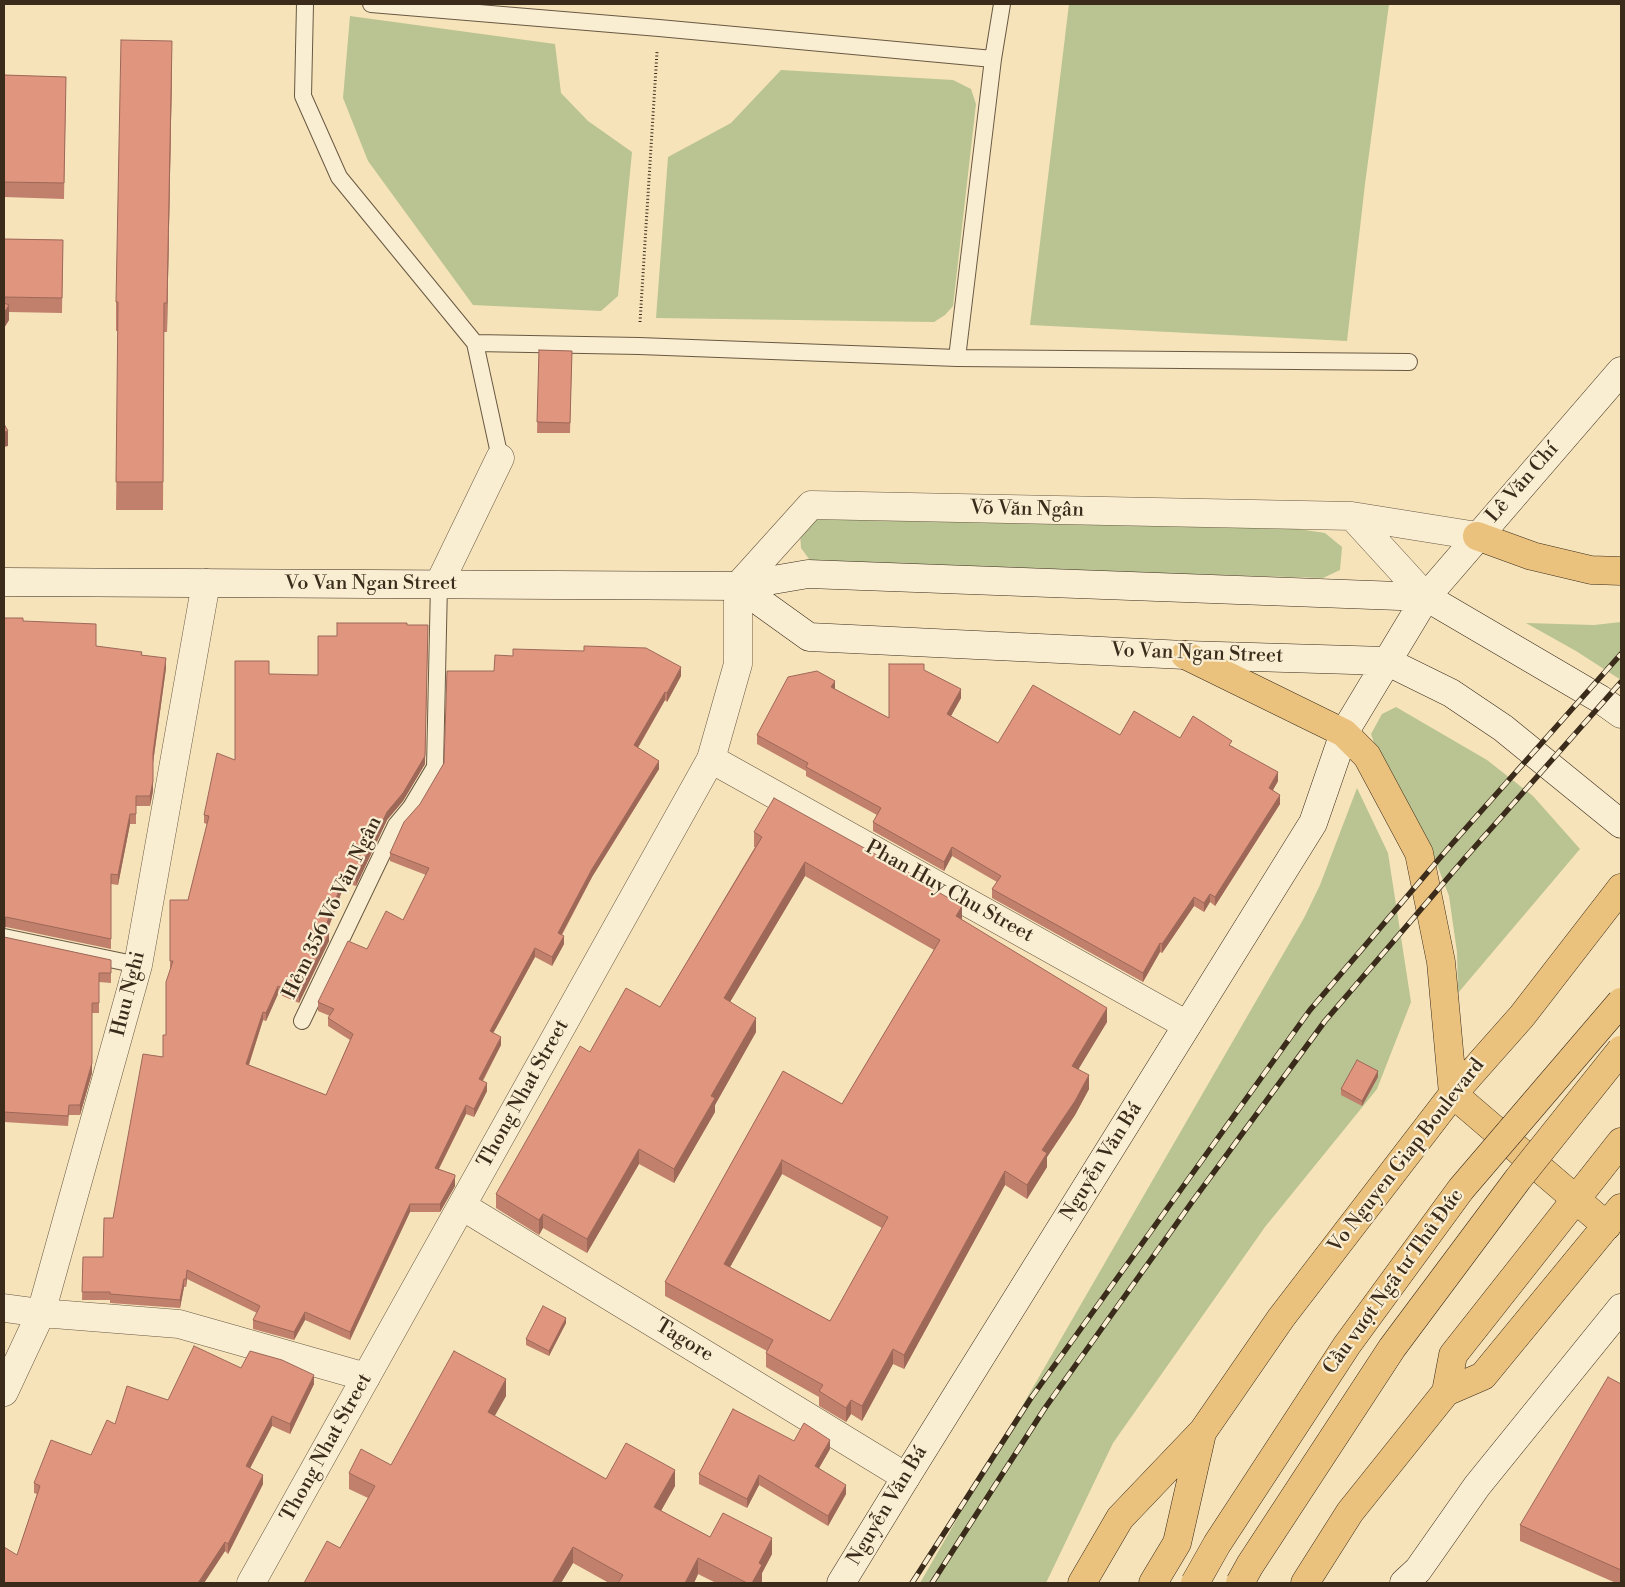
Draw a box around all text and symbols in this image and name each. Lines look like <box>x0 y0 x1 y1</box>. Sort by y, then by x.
street label: Lê Văn Chí <box>1482 438 1564 528</box>
street label: Võ Văn Ngân <box>970 497 1084 523</box>
street label: Vo Van Ngan Street <box>285 572 457 596</box>
street label: Vo Van Ngan Street <box>1110 639 1284 669</box>
street label: Hẻm 356 Võ Văn Ngân <box>278 813 388 1003</box>
street label: Phan Huy Chu Street <box>861 836 1037 948</box>
street label: Huu Nghi <box>107 949 151 1039</box>
street label: Thong Nhat Street <box>473 1016 575 1172</box>
street label: Vo Nguyen Giap Boulevard <box>1324 1054 1490 1258</box>
street label: Nguyễn Văn Bá <box>1056 1098 1148 1226</box>
street label: Cầu vượt Ngã tư Thủ Đức <box>1319 1185 1469 1379</box>
street label: Tagore <box>651 1314 717 1368</box>
street label: Thong Nhat Street <box>276 1370 378 1526</box>
street label: Nguyễn Văn Bá <box>843 1442 933 1570</box>

